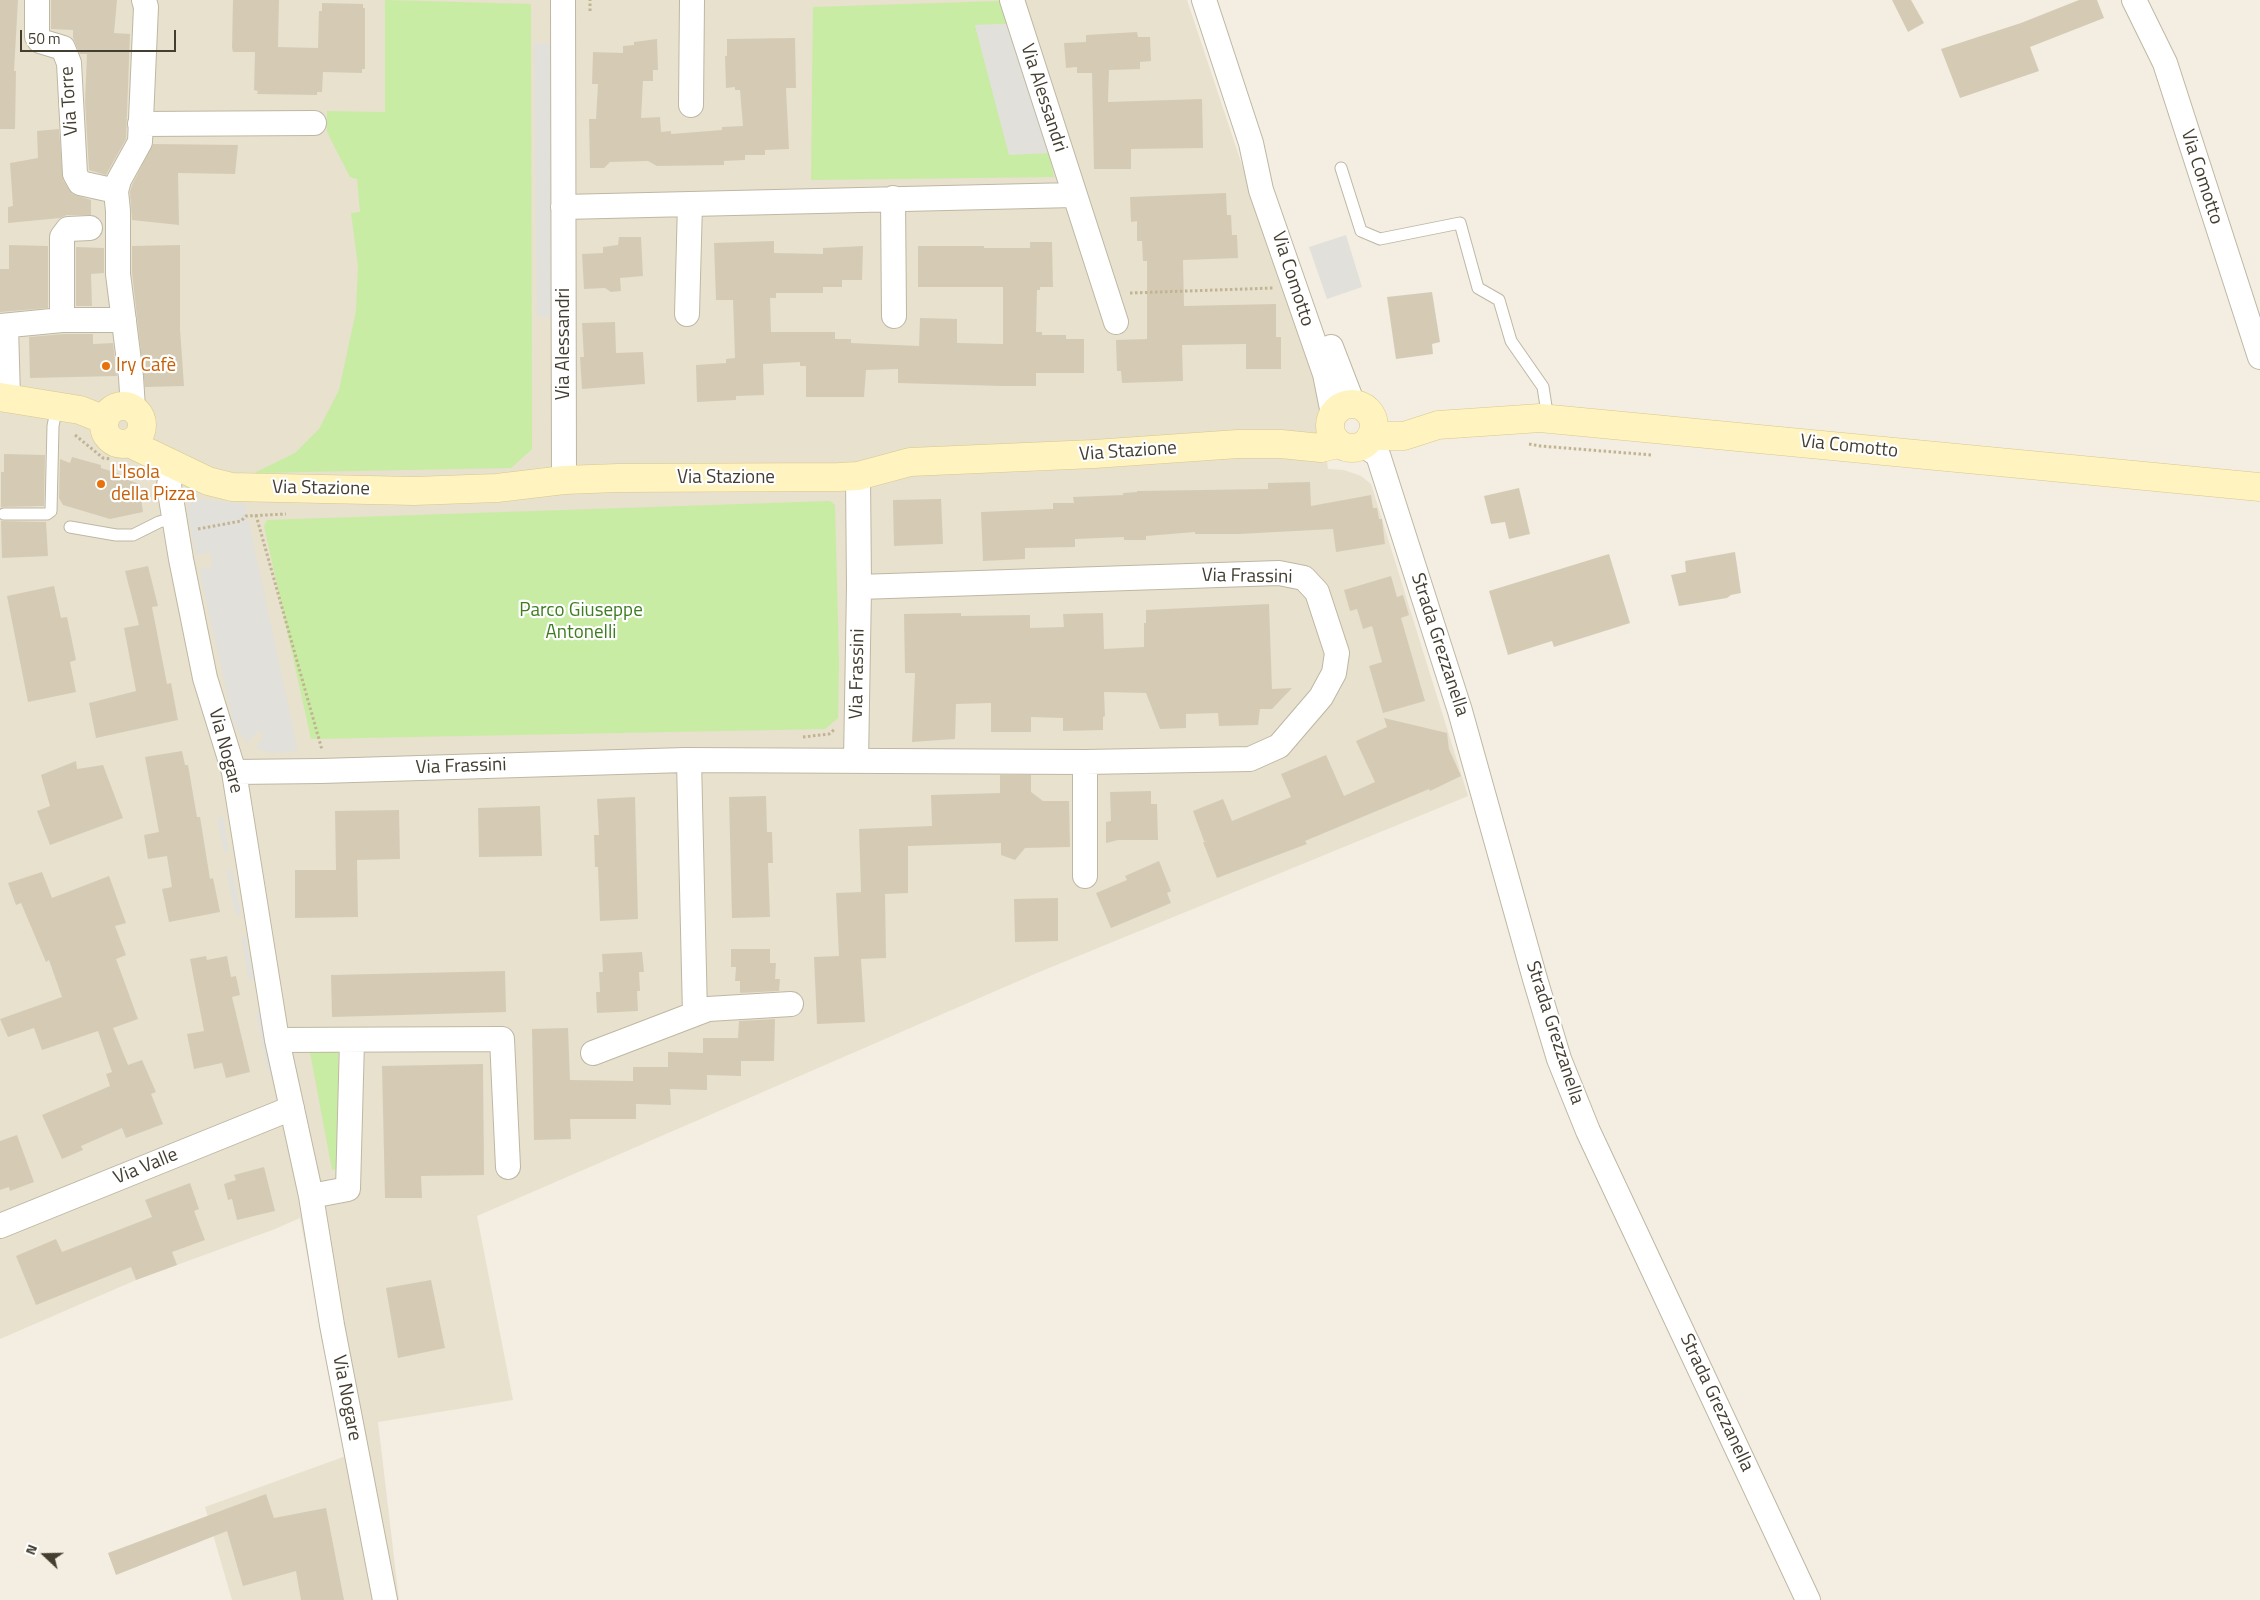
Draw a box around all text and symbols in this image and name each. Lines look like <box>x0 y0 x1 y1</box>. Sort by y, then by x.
scale bar <box>22 20 179 52</box>
text: 50 m <box>28 27 61 50</box>
street label: Via Alessandri <box>1015 41 1071 155</box>
street label: Via Torre <box>56 65 84 137</box>
street label: Via Comotto <box>2175 127 2227 227</box>
street label: Via Comotto <box>1266 229 1318 329</box>
street label: Via Alessandri <box>553 288 575 400</box>
place label: Iry Cafè <box>116 355 176 377</box>
marker: Iry Cafè <box>100 360 112 372</box>
street label: Via Comotto <box>1799 431 1899 463</box>
street label: Via Stazione <box>1078 437 1178 467</box>
place label: L'Isola della Pizza <box>111 462 195 506</box>
street label: Via Stazione <box>677 467 775 489</box>
street label: Via Stazione <box>272 477 370 501</box>
marker: L'Isola della Pizza <box>95 478 107 490</box>
street label: Via Frassini <box>1201 565 1293 589</box>
street label: Strada Grezzanella <box>1405 571 1473 719</box>
park label: Parco Giuseppe Antonelli <box>519 600 643 644</box>
street label: Via Frassini <box>846 628 870 720</box>
street label: Via Nogare <box>203 706 247 796</box>
street label: Via Frassini <box>415 754 507 780</box>
street label: Strada Grezzanella <box>1520 959 1588 1107</box>
street label: Via Valle <box>111 1144 181 1190</box>
street label: Strada Grezzanella <box>1674 1331 1758 1475</box>
street label: Via Nogare <box>327 1353 365 1443</box>
north arrow <box>20 1530 70 1580</box>
text: N <box>19 1541 42 1558</box>

